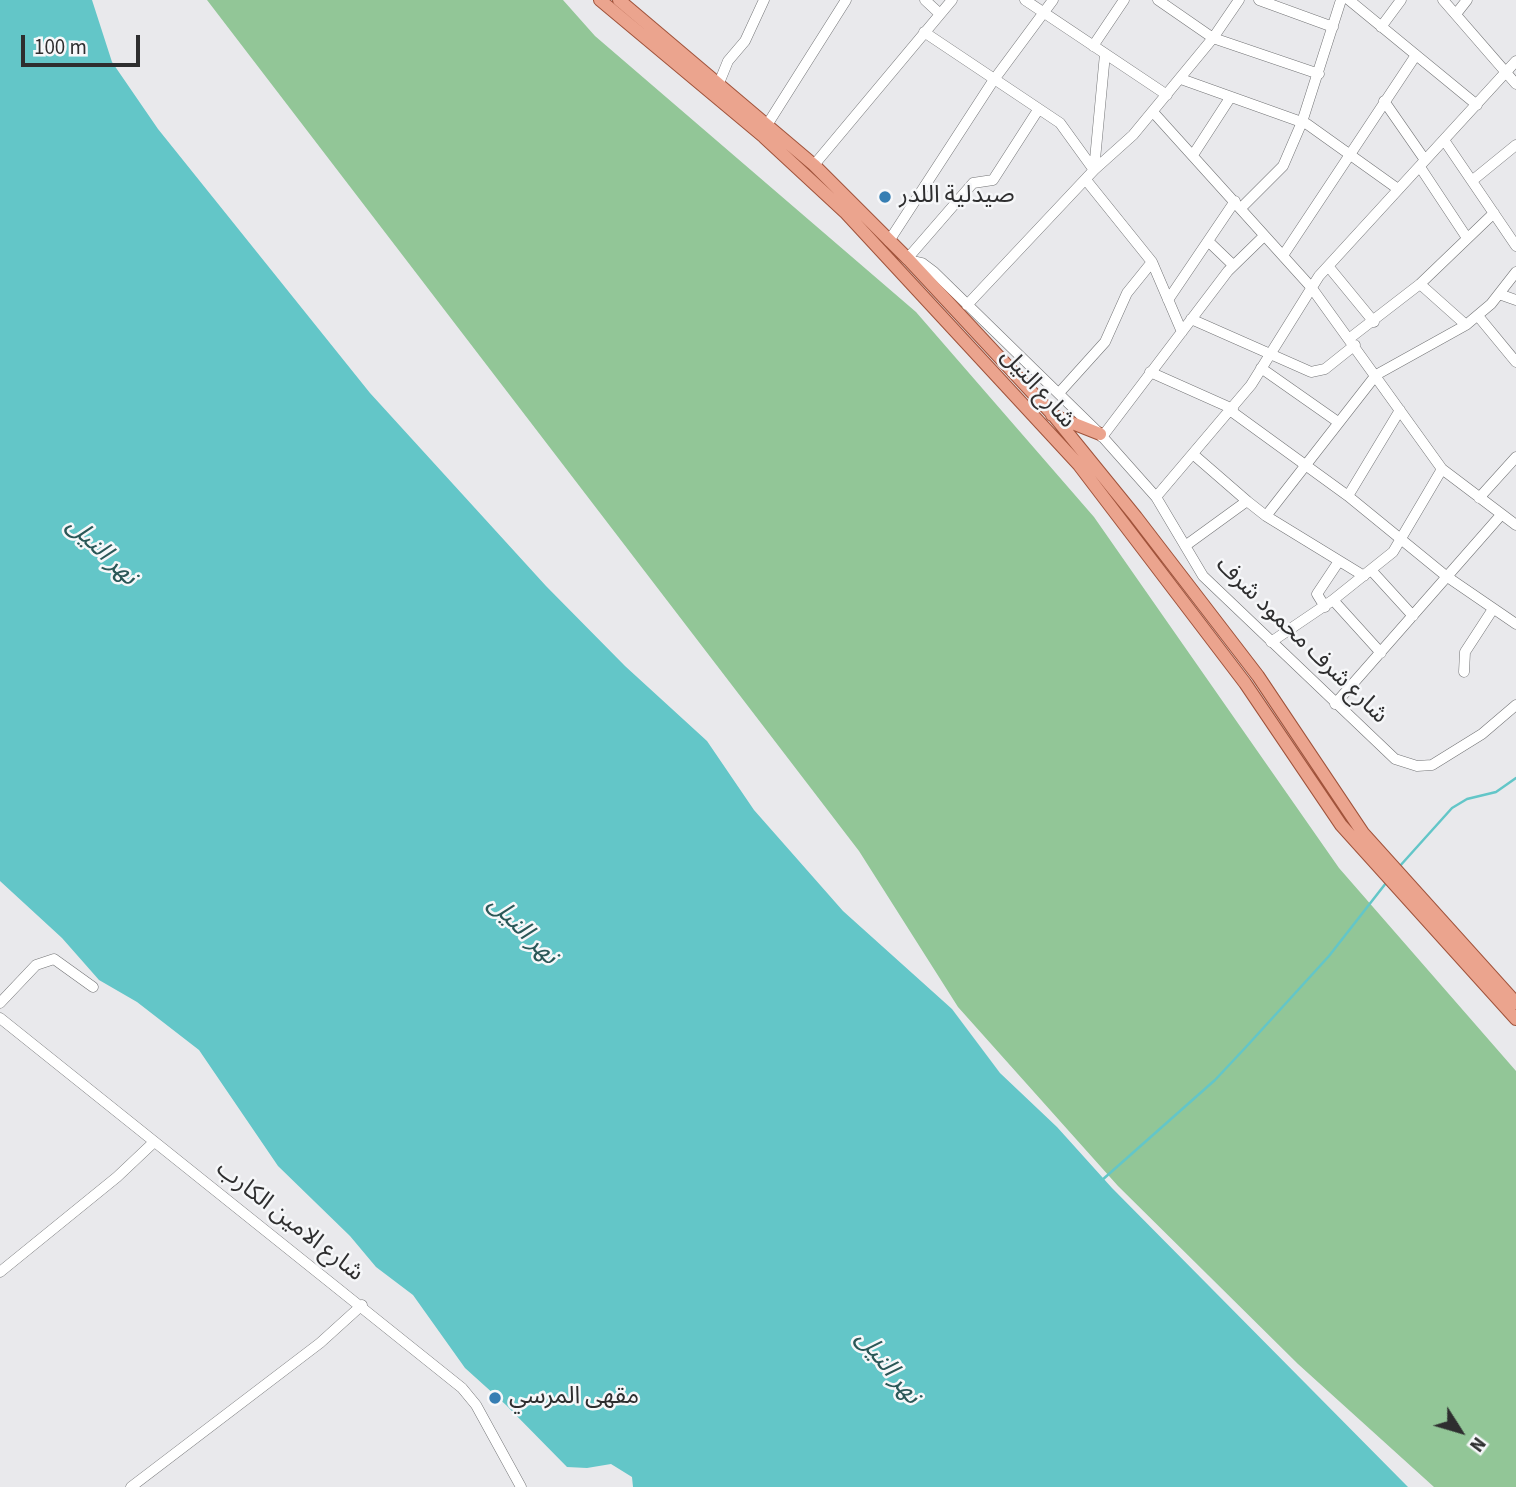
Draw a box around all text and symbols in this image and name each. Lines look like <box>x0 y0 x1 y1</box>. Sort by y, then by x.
scale bar <box>24 21 144 65</box>
text: 100 m <box>34 32 87 62</box>
place label: صيدلية اللدر <box>899 183 1015 211</box>
marker: صيدلية اللدر <box>877 189 893 205</box>
street label: شارع النيل <box>993 343 1081 435</box>
water label: نهر النيل <box>59 511 143 593</box>
street label: شارع شرف محمود شرف <box>1209 551 1393 731</box>
water label: نهر النيل <box>480 889 564 973</box>
street label: شارع الامين الكارب <box>210 1156 368 1288</box>
water label: نهر النيل <box>848 1325 926 1411</box>
place label: مقهى المرسي <box>509 1384 639 1412</box>
marker: مقهى المرسي <box>487 1390 503 1406</box>
north arrow <box>1425 1396 1495 1466</box>
text: N <box>1463 1431 1492 1457</box>

